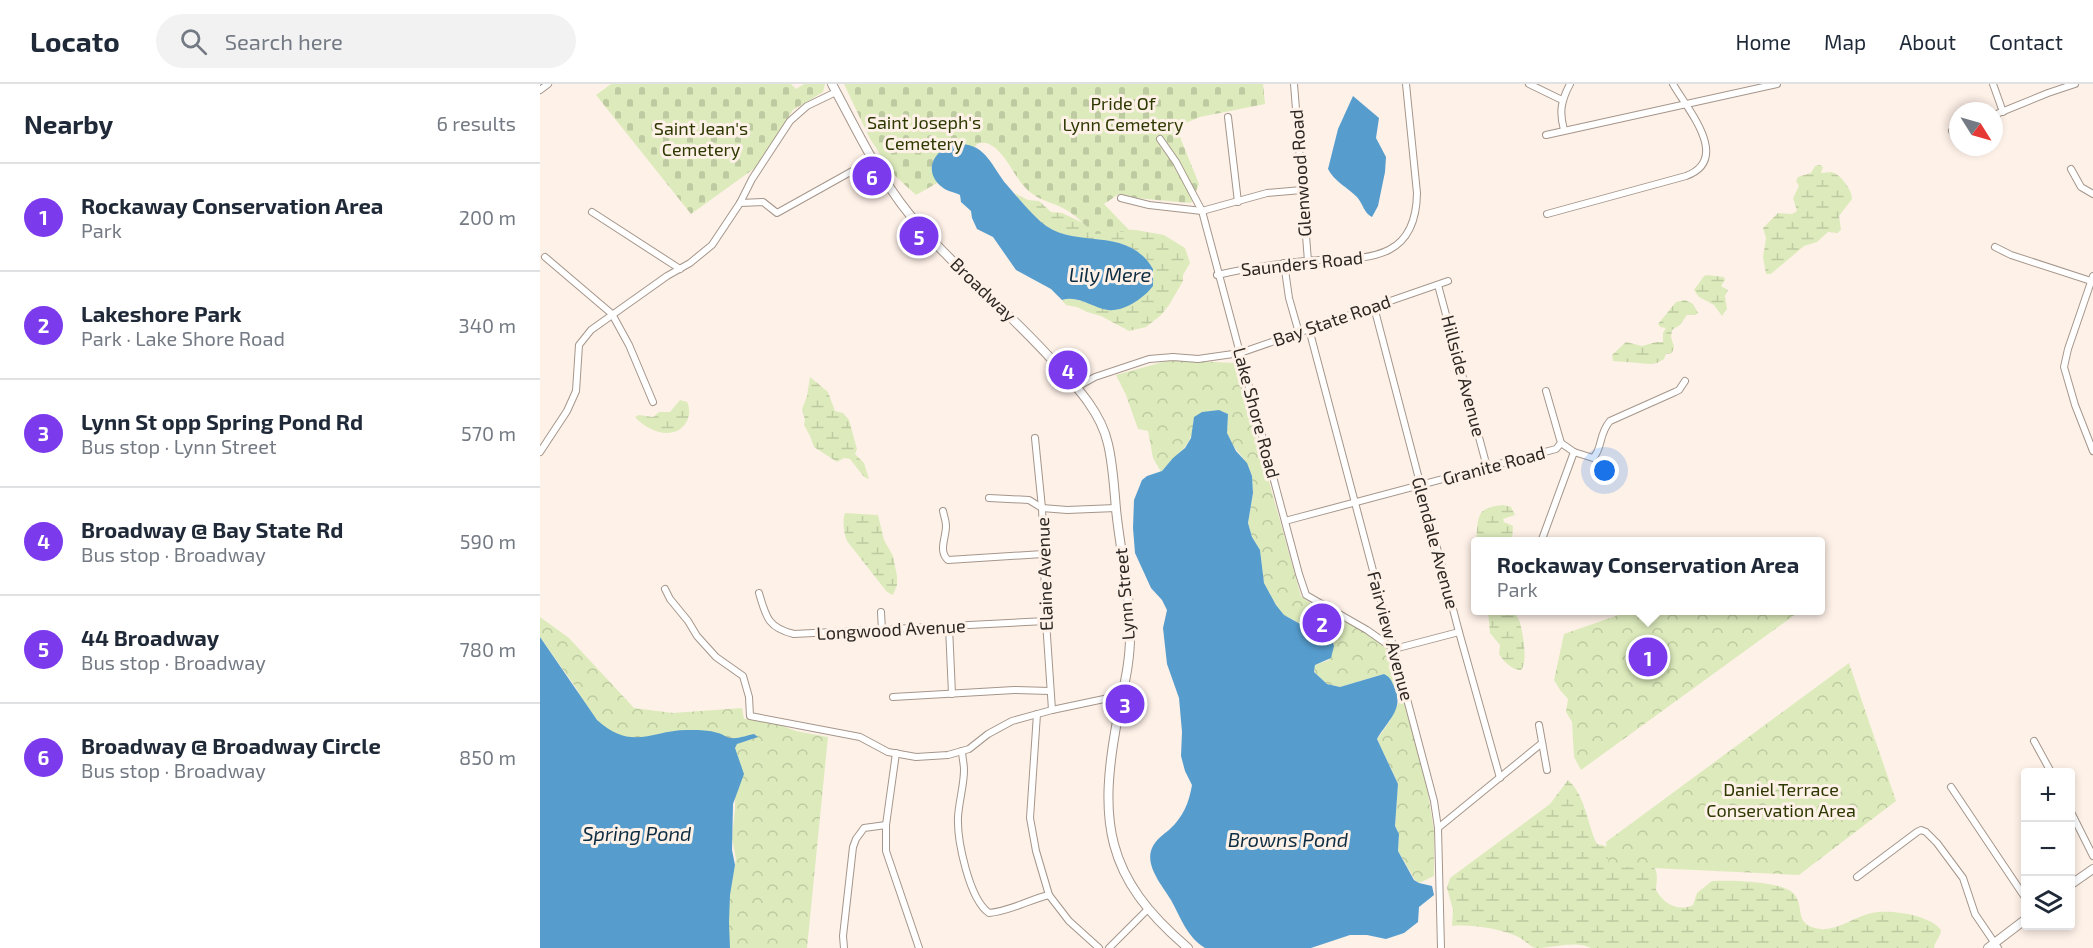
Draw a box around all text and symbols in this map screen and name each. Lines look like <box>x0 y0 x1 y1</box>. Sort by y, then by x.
search box <box>156 14 576 68</box>
text: Locato <box>30 24 120 58</box>
icon: search <box>177 25 210 58</box>
text: Search here <box>225 28 343 54</box>
text: Home <box>1735 29 1791 54</box>
text: Map <box>1824 29 1866 54</box>
text: About <box>1899 29 1956 54</box>
text: Contact <box>1989 29 2063 54</box>
park label: Pride Of Lynn Cemetery <box>1062 92 1184 135</box>
north arrow <box>1949 102 2003 156</box>
text: Nearby <box>24 108 113 139</box>
street label: Glenwood Road <box>1285 109 1315 238</box>
text: 6 results <box>436 111 516 135</box>
park label: Saint Joseph's Cemetery <box>867 111 981 154</box>
park label: Saint Jean's Cemetery <box>654 117 748 160</box>
pin: 6 <box>852 154 892 199</box>
text: Rockaway Conservation Area <box>81 192 383 218</box>
text: 1 <box>39 205 48 229</box>
text: 200 m <box>459 205 516 229</box>
pin: 5 <box>900 214 938 258</box>
text: Park <box>81 218 122 242</box>
street label: Saunders Road <box>1240 246 1364 280</box>
street label: Broadway <box>946 253 1021 326</box>
water label: Lily Mere <box>1069 262 1152 287</box>
street label: Bay State Road <box>1270 290 1393 350</box>
text: Lakeshore Park <box>81 300 242 326</box>
text: 2 <box>38 313 49 337</box>
text: 340 m <box>459 313 516 337</box>
street label: Hillside Avenue <box>1437 313 1491 439</box>
text: Park · Lake Shore Road <box>81 326 285 350</box>
street label: Lake Shore Road <box>1229 345 1285 481</box>
pin: 4 <box>1048 348 1088 392</box>
text: Lynn St opp Spring Pond Rd <box>81 408 363 434</box>
text: 3 <box>38 421 49 445</box>
text: 570 m <box>461 421 516 445</box>
text: Bus stop · Lynn Street <box>81 434 277 458</box>
street label: Granite Road <box>1440 441 1547 489</box>
your location <box>1590 456 1619 485</box>
street label: Glendale Avenue <box>1408 474 1464 611</box>
text: Broadway @ Bay State Rd <box>81 516 343 542</box>
street label: Elaine Avenue <box>1031 517 1057 631</box>
text: 4 <box>37 529 50 553</box>
text: 590 m <box>460 529 516 553</box>
popup <box>1471 537 1825 615</box>
text: Bus stop · Broadway <box>81 542 266 566</box>
street label: Lynn Street <box>1109 547 1139 641</box>
text: Rockaway Conservation Area <box>1497 551 1799 577</box>
street label: Fairview Avenue <box>1363 569 1419 703</box>
text: Park <box>1497 577 1538 601</box>
pin: 2 <box>1302 600 1342 646</box>
street label: Longwood Avenue <box>816 614 966 644</box>
text: 44 Broadway <box>81 624 219 650</box>
pin: 1 <box>1628 634 1668 680</box>
text: 5 <box>38 637 49 661</box>
text: 780 m <box>460 637 516 661</box>
text: Bus stop · Broadway <box>81 650 266 674</box>
pin: 3 <box>1106 682 1144 726</box>
text: Broadway @ Broadway Circle <box>81 732 381 758</box>
text: 6 <box>38 745 49 769</box>
text: 850 m <box>459 745 516 769</box>
text: Bus stop · Broadway <box>81 758 266 782</box>
map controls <box>2021 768 2075 930</box>
button: + <box>2021 768 2075 822</box>
park label: Daniel Terrace Conservation Area <box>1706 778 1856 821</box>
water label: Spring Pond <box>582 821 692 845</box>
button: − <box>2021 822 2075 876</box>
water label: Browns Pond <box>1228 827 1349 851</box>
button: layers <box>2021 876 2075 930</box>

